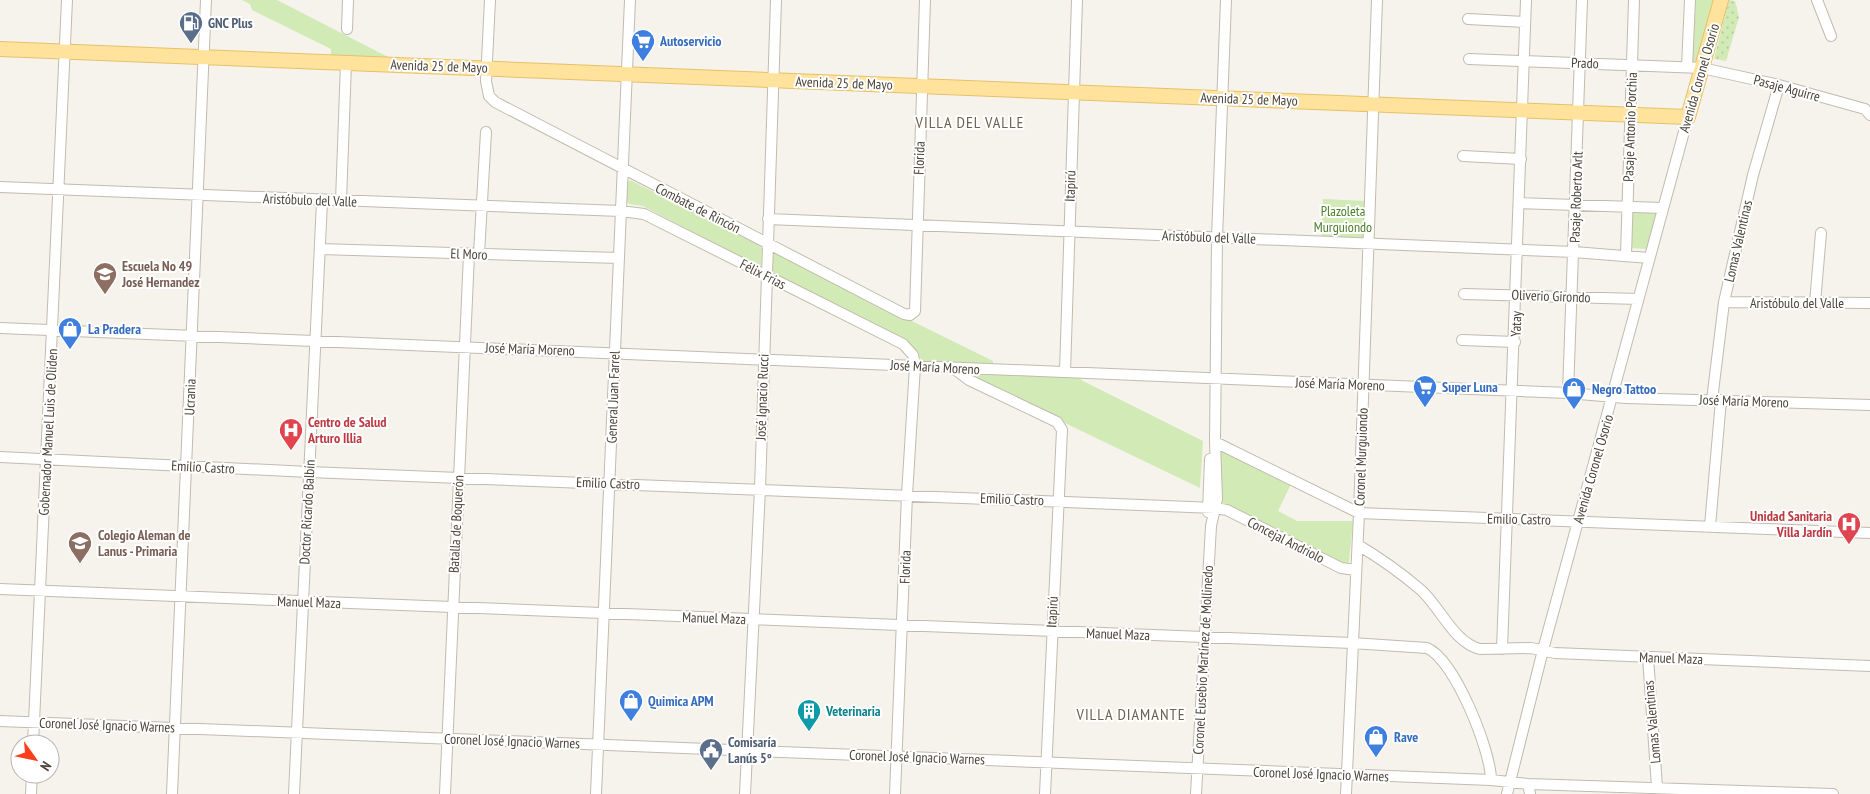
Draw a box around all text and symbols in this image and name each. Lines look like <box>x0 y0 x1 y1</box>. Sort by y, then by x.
fuel station icon: GNC Plus <box>178 10 204 44</box>
place label: GNC Plus <box>208 14 253 32</box>
street label: Avenida Coronel Osorio <box>1675 21 1723 135</box>
supermarket icon: Autoservicio <box>630 28 656 62</box>
place label: Autoservicio <box>659 32 722 50</box>
street label: Prado <box>1571 54 1599 72</box>
street label: Avenida 25 de Mayo <box>390 55 488 77</box>
street label: Pasaje Aguirre <box>1752 70 1823 106</box>
street label: Avenida 25 de Mayo <box>795 72 893 94</box>
street label: Pasaje Antonio Porchia <box>1619 72 1641 182</box>
street label: Avenida 25 de Mayo <box>1200 88 1298 110</box>
district label: VILLA DEL VALLE <box>915 112 1024 132</box>
street label: Florida <box>909 141 929 175</box>
street label: Pasaje Roberto Arlt <box>1565 151 1587 243</box>
street label: Itapirú <box>1060 170 1080 202</box>
street label: Combate de Rincón <box>652 179 744 237</box>
street label: Aristóbulo del Valle <box>263 189 357 211</box>
street label: Lomas Valentinas <box>1720 198 1756 284</box>
park label: Plazoleta Murguiondo <box>1314 202 1372 236</box>
street label: Aristóbulo del Valle <box>1162 226 1256 248</box>
street label: El Moro <box>450 244 488 264</box>
street label: Félix Frias <box>737 255 789 293</box>
place label: Escuela No 49 José Hernandez <box>121 257 200 291</box>
school or university icon: Escuela No 49 José Hernandez <box>92 261 118 295</box>
street label: Oliverio Girondo <box>1511 286 1591 306</box>
street label: Aristóbulo del Valle <box>1750 294 1844 312</box>
street label: Yatay <box>1507 310 1525 337</box>
shop icon: La Pradera <box>57 316 83 350</box>
place label: La Pradera <box>88 320 141 338</box>
street label: José María Moreno <box>484 338 575 360</box>
street label: Gobernador Manuel Luis de Oliden <box>35 348 61 516</box>
street label: General Juan Farrel <box>602 350 624 444</box>
street label: José Ignacio Rucci <box>751 353 773 442</box>
street label: José María Moreno <box>889 356 980 378</box>
street label: José María Moreno <box>1294 373 1385 395</box>
supermarket icon: Super Luna <box>1412 374 1438 408</box>
shop icon: Negro Tattoo <box>1561 376 1587 410</box>
street label: Ucrania <box>180 378 200 416</box>
place label: Super Luna <box>1442 378 1498 396</box>
place label: Negro Tattoo <box>1592 380 1656 398</box>
street label: José María Moreno <box>1698 390 1789 412</box>
street label: Coronel Murguiondo <box>1350 408 1372 506</box>
street label: Avenida Coronel Osorio <box>1569 412 1617 526</box>
place label: Centro de Salud Arturo Illia <box>307 413 386 447</box>
hospital icon: Centro de Salud Arturo Illia <box>278 417 304 451</box>
street label: Emilio Castro <box>171 456 235 478</box>
street label: Doctor Ricardo Balbín <box>295 459 319 565</box>
street label: Emilio Castro <box>576 473 640 493</box>
street label: Batalla de Boquerón <box>444 475 468 573</box>
street label: Emilio Castro <box>980 489 1044 509</box>
place label: Unidad Sanitaria Villa Jardín <box>1750 507 1832 541</box>
street label: Emilio Castro <box>1487 509 1551 529</box>
hospital icon: Unidad Sanitaria Villa Jardín <box>1836 511 1862 545</box>
street label: Concejal Andriolo <box>1244 513 1328 567</box>
place label: Colegio Aleman de Lanus - Primaria <box>98 526 190 560</box>
school or university icon: Colegio Aleman de Lanus - Primaria <box>67 530 93 564</box>
street label: Florida <box>895 550 915 584</box>
street label: Coronel Eusebio Martínez de Mollinedo <box>1189 565 1217 755</box>
street label: Manuel Maza <box>277 592 341 612</box>
street label: Itapirú <box>1042 596 1062 628</box>
street label: Manuel Maza <box>682 608 746 628</box>
street label: Manuel Maza <box>1086 624 1150 644</box>
street label: Manuel Maza <box>1639 648 1703 668</box>
street label: Lomas Valentinas <box>1639 679 1665 764</box>
shop icon: Quimica APM <box>618 688 644 722</box>
place label: Quimica APM <box>648 692 714 710</box>
building icon: Veterinaria <box>796 698 822 732</box>
place label: Veterinaria <box>825 702 881 720</box>
district label: VILLA DIAMANTE <box>1075 704 1186 724</box>
street label: Coronel José Ignacio Warnes <box>39 714 175 736</box>
shop icon: Rave <box>1363 724 1389 758</box>
place label: Rave <box>1394 728 1418 746</box>
street label: Coronel José Ignacio Warnes <box>444 730 580 752</box>
place label: Comisaría Lanús 5° <box>728 733 777 767</box>
north arrow <box>10 734 60 784</box>
public building icon: Comisaría Lanús 5° <box>698 737 724 771</box>
street label: Coronel José Ignacio Warnes <box>849 746 985 768</box>
text: N <box>36 758 56 774</box>
street label: Coronel José Ignacio Warnes <box>1253 763 1389 785</box>

